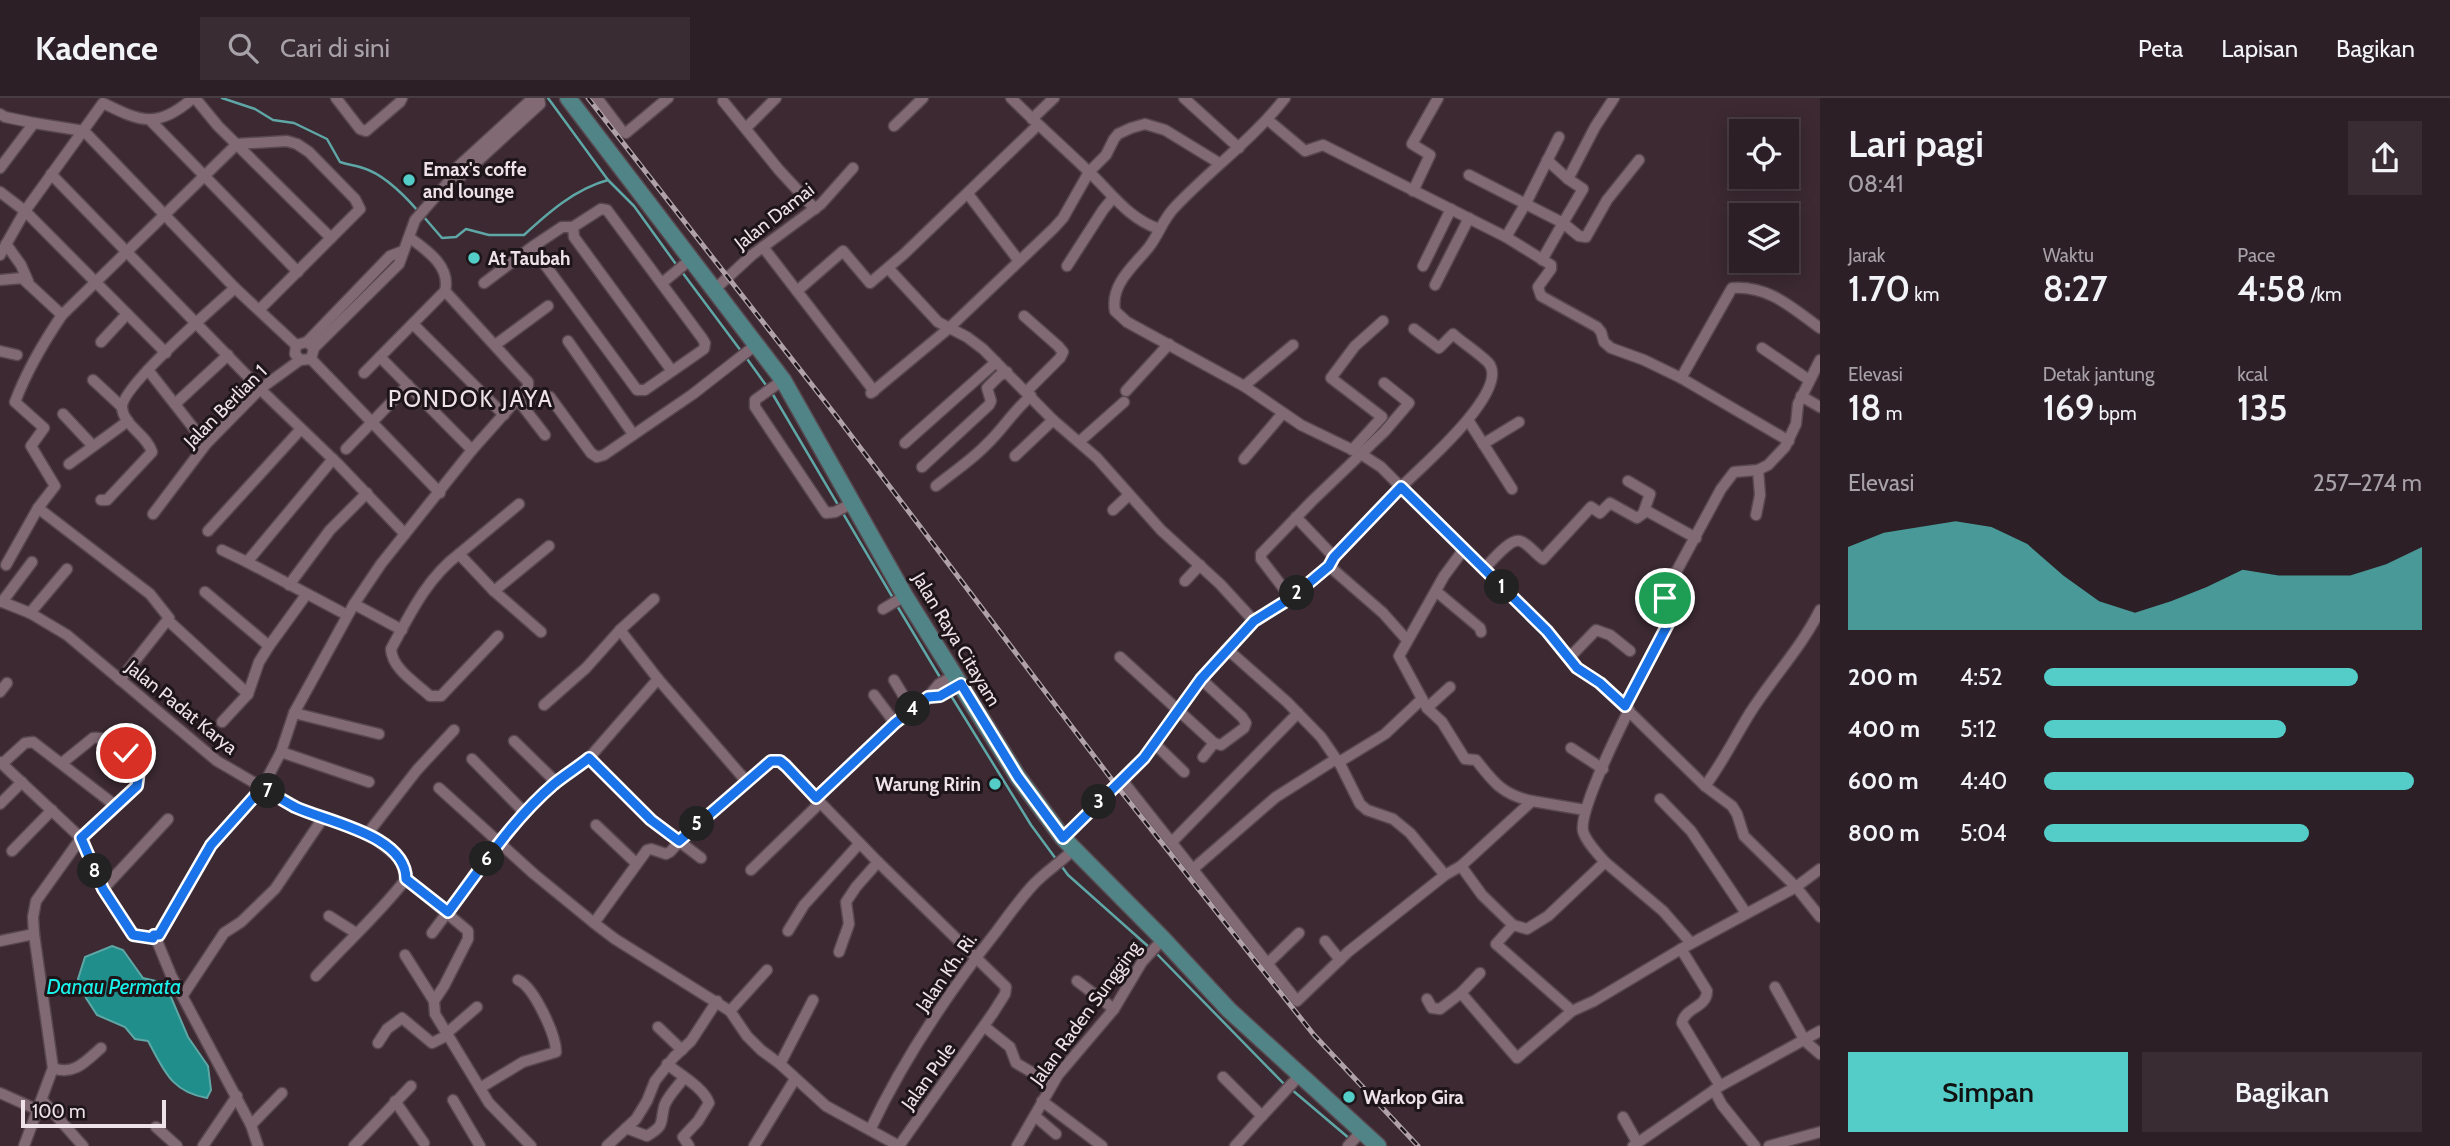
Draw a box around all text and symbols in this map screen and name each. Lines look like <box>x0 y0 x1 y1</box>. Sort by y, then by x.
search box <box>200 17 690 80</box>
text: Kadence <box>35 28 158 68</box>
icon: search <box>224 29 262 67</box>
text: Cari di sini <box>280 32 390 64</box>
text: Peta <box>2138 34 2183 63</box>
text: Lapisan <box>2221 34 2298 63</box>
text: Bagikan <box>2336 34 2415 63</box>
map controls <box>1729 119 1799 273</box>
button: locate <box>1729 119 1799 189</box>
text: Lari pagi <box>1848 120 1984 167</box>
button: share <box>2348 121 2422 195</box>
place label: Emax's coffe and lounge <box>423 158 527 203</box>
text: 08:41 <box>1848 170 1904 198</box>
marker: Emax's coffe and lounge <box>401 172 417 188</box>
street label: Jalan Damai <box>729 178 819 255</box>
button: layers <box>1729 203 1799 273</box>
text: Jarak <box>1848 244 1885 267</box>
text: Waktu <box>2043 244 2094 267</box>
text: Pace <box>2237 244 2275 267</box>
place label: At Taubah <box>488 247 570 270</box>
marker: At Taubah <box>466 250 482 266</box>
text: 1.70 <box>1848 267 1910 310</box>
text: 8:27 <box>2043 267 2108 310</box>
text: 4:58 <box>2237 267 2306 310</box>
text: km <box>1910 283 1939 306</box>
text: /km <box>2306 283 2342 306</box>
street label: Jalan Berlian 1 <box>178 360 272 453</box>
text: Elevasi <box>1848 363 1903 386</box>
text: Detak jantung <box>2043 363 2154 386</box>
text: kcal <box>2237 363 2268 386</box>
district label: PONDOK JAYA <box>388 385 554 413</box>
text: 18 <box>1848 386 1882 429</box>
text: 169 <box>2043 386 2095 429</box>
text: 135 <box>2237 386 2287 429</box>
text: m <box>1882 402 1902 425</box>
text: bpm <box>2095 402 2137 425</box>
text: Elevasi <box>1848 469 1914 497</box>
text: 257–274 m <box>2313 469 2422 497</box>
street label: Jalan Raya Citayam <box>907 567 1006 710</box>
pin <box>1635 568 1695 628</box>
pin: 1 <box>1484 570 1520 604</box>
pin: 2 <box>1280 575 1314 610</box>
text: 1 <box>1498 575 1505 598</box>
icon: arrive <box>1646 579 1684 617</box>
text: 2 <box>1291 581 1302 604</box>
street label: Jalan Padat Karya <box>121 655 242 759</box>
text: 200 m <box>1848 663 1918 691</box>
text: 4:52 <box>1960 663 2003 691</box>
pin: 4 <box>895 692 930 726</box>
text: 4 <box>907 697 918 720</box>
text: 400 m <box>1848 715 1920 743</box>
text: 5:12 <box>1960 715 1997 743</box>
pin <box>96 723 156 783</box>
icon: check <box>107 734 145 772</box>
text: 600 m <box>1848 767 1919 795</box>
text: 4:40 <box>1960 767 2007 795</box>
place label: Warung Ririn <box>875 773 981 796</box>
pin: 7 <box>250 774 286 808</box>
marker: Warung Ririn <box>987 776 1003 792</box>
text: 7 <box>263 779 272 802</box>
pin: 3 <box>1082 784 1116 820</box>
text: 3 <box>1093 790 1104 813</box>
pin: 5 <box>680 806 714 842</box>
text: 5 <box>691 812 702 835</box>
text: 800 m <box>1848 819 1920 847</box>
text: 5:04 <box>1960 819 2007 847</box>
pin: 6 <box>470 842 504 876</box>
text: 6 <box>481 847 492 870</box>
pin: 8 <box>78 854 112 888</box>
text: 8 <box>89 859 100 882</box>
street label: Jalan Kh. Ri. <box>910 928 982 1017</box>
street label: Jalan Raden Sungging <box>1025 936 1146 1091</box>
water label: Danau Permata <box>47 974 181 999</box>
street label: Jalan Pule <box>896 1038 961 1115</box>
button: Simpan <box>1848 1052 2128 1132</box>
button: Bagikan <box>2142 1052 2422 1132</box>
place label: Warkop Gira <box>1363 1086 1464 1109</box>
marker: Warkop Gira <box>1341 1089 1357 1105</box>
scale bar <box>21 1097 166 1129</box>
text: 100 m <box>32 1100 86 1123</box>

